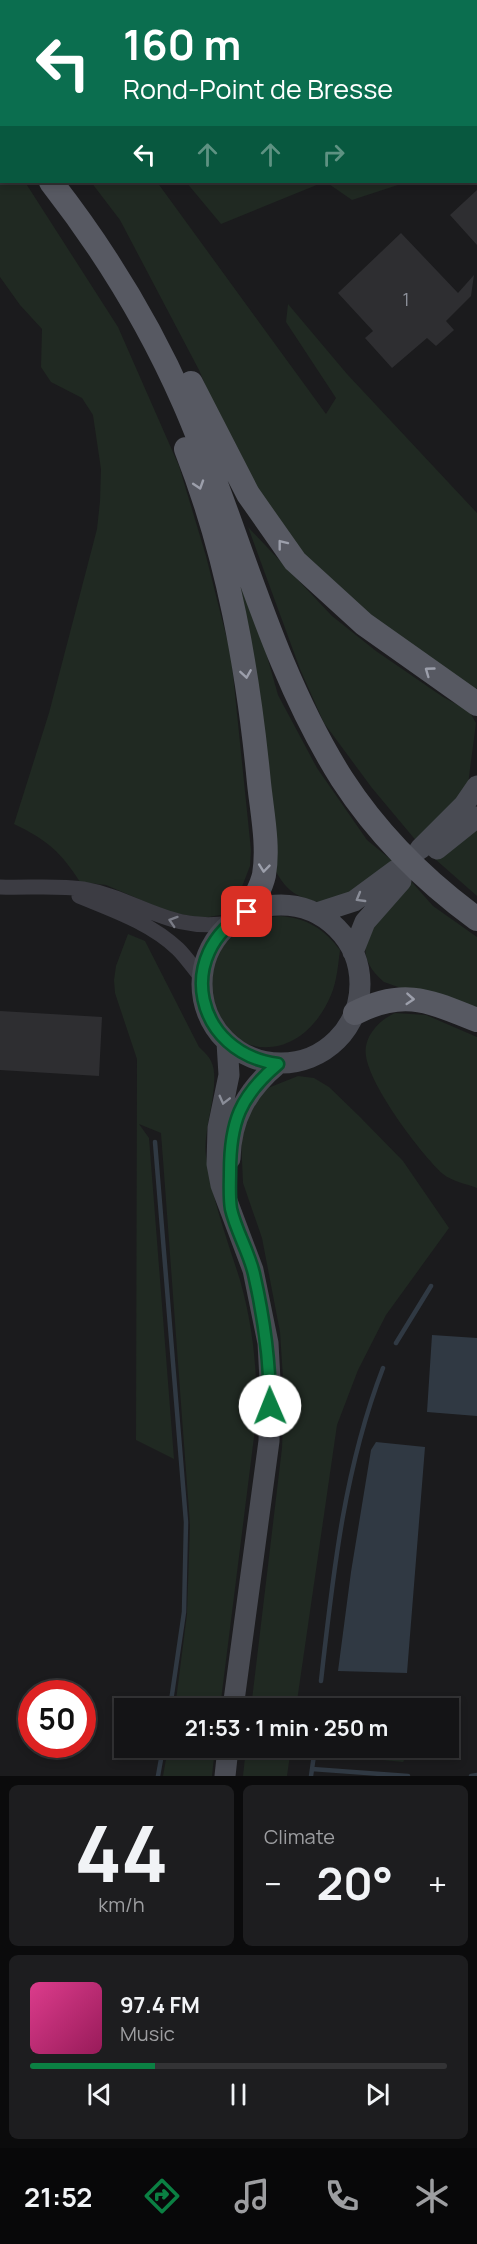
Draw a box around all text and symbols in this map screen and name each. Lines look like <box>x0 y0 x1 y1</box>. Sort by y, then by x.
text: 160 m <box>123 15 241 73</box>
icon: left <box>24 24 102 102</box>
text: Rond-Point de Bresse <box>123 70 393 107</box>
icon: left <box>128 138 161 171</box>
icon: ahead <box>191 138 224 171</box>
icon: ahead <box>254 138 287 171</box>
icon: right <box>317 138 350 171</box>
house number: 1 <box>402 287 410 311</box>
one-way arrow <box>191 479 204 490</box>
one-way arrow <box>278 540 289 551</box>
one-way arrow <box>424 667 435 678</box>
one-way arrow <box>239 668 252 678</box>
one-way arrow <box>258 863 270 872</box>
pin <box>221 886 272 937</box>
one-way arrow <box>355 891 366 902</box>
icon: arrive <box>230 895 263 928</box>
one-way arrow <box>168 915 179 928</box>
one-way arrow <box>406 992 415 1005</box>
one-way arrow <box>218 1095 231 1105</box>
position arrow <box>238 1374 302 1438</box>
speed limit sign: 50 <box>18 1680 96 1758</box>
text: 21:53 · 1 min · 250 m <box>185 1713 388 1743</box>
text: 44 <box>75 1799 168 1905</box>
text: Climate <box>264 1823 335 1850</box>
text: 20° <box>317 1852 393 1914</box>
text: − <box>264 1861 282 1906</box>
text: + <box>428 1861 447 1906</box>
text: km/h <box>98 1891 145 1918</box>
text: 97.4 FM <box>120 1990 200 2020</box>
text: Music <box>120 2020 175 2047</box>
icon: previous <box>83 2078 116 2111</box>
icon: pause <box>222 2078 255 2111</box>
icon: next <box>361 2078 394 2111</box>
icon: directions <box>141 2175 183 2217</box>
icon: music <box>231 2175 273 2217</box>
icon: phone <box>321 2175 363 2217</box>
icon: climate <box>411 2175 453 2217</box>
text: 21:52 <box>24 2178 92 2215</box>

